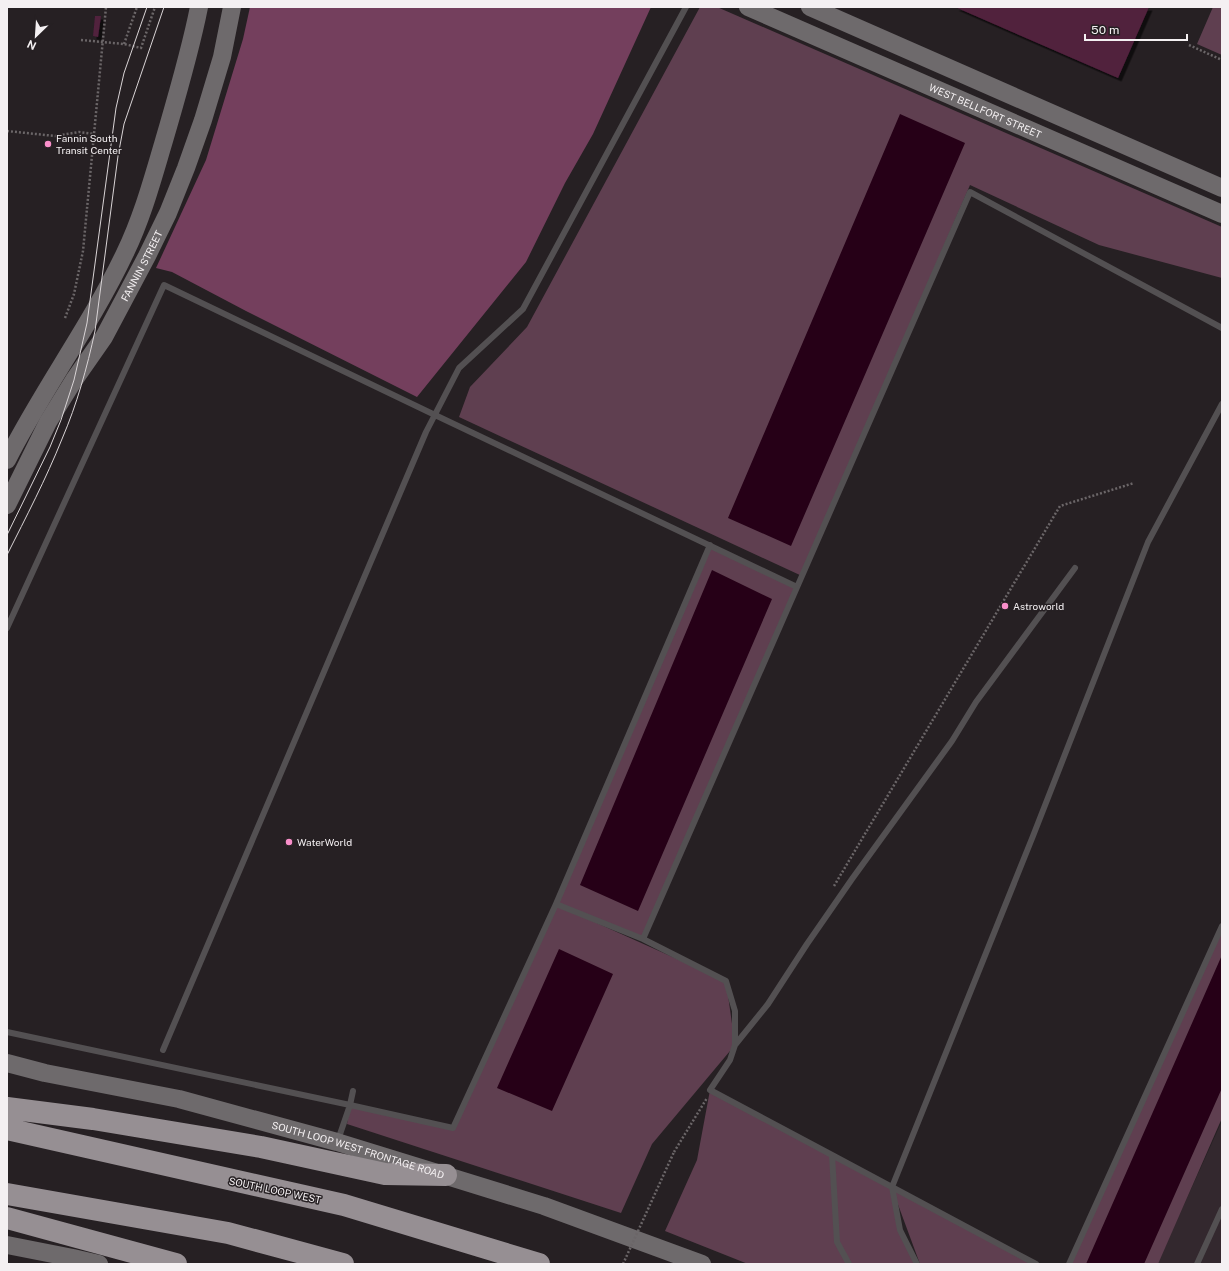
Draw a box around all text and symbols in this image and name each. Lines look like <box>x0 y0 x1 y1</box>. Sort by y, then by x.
north arrow <box>16 16 56 56</box>
scale bar <box>1085 16 1187 42</box>
text: 50 m <box>1091 23 1119 37</box>
text: N <box>25 38 38 52</box>
street label: WEST BELLFORT STREET <box>927 81 1043 140</box>
place label: Fannin South Transit Center <box>56 132 122 156</box>
marker: Fannin South Transit Center <box>43 139 53 149</box>
street label: FANNIN STREET <box>118 228 165 303</box>
place label: Astroworld <box>1013 600 1064 612</box>
marker: Astroworld <box>1000 601 1010 611</box>
place label: WaterWorld <box>297 836 352 848</box>
marker: WaterWorld <box>284 837 294 847</box>
street label: SOUTH LOOP WEST FRONTAGE ROAD <box>271 1119 446 1181</box>
street label: SOUTH LOOP WEST <box>228 1174 322 1206</box>

